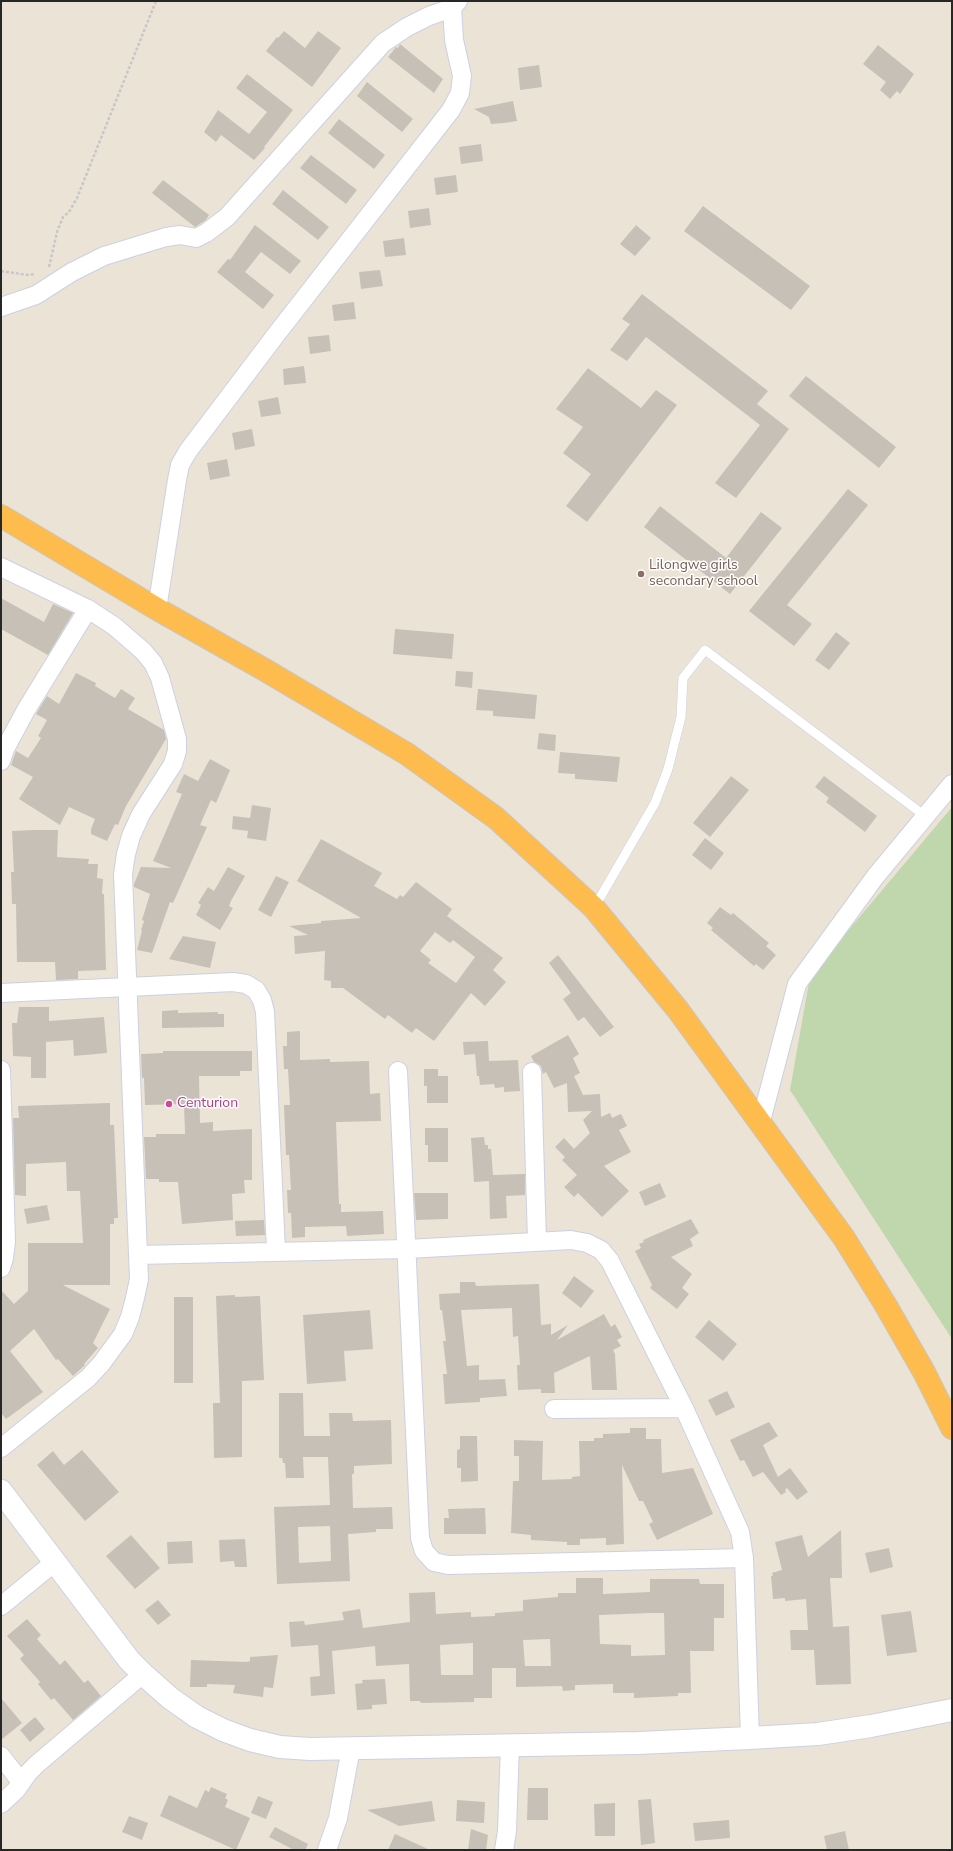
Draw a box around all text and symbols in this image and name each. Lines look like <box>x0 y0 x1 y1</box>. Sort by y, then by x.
place label: Lilongwe girls secondary school <box>649 558 758 590</box>
marker: Lilongwe girls secondary school <box>636 569 646 579</box>
place label: Centurion <box>177 1096 238 1112</box>
marker: Centurion <box>164 1099 174 1109</box>

